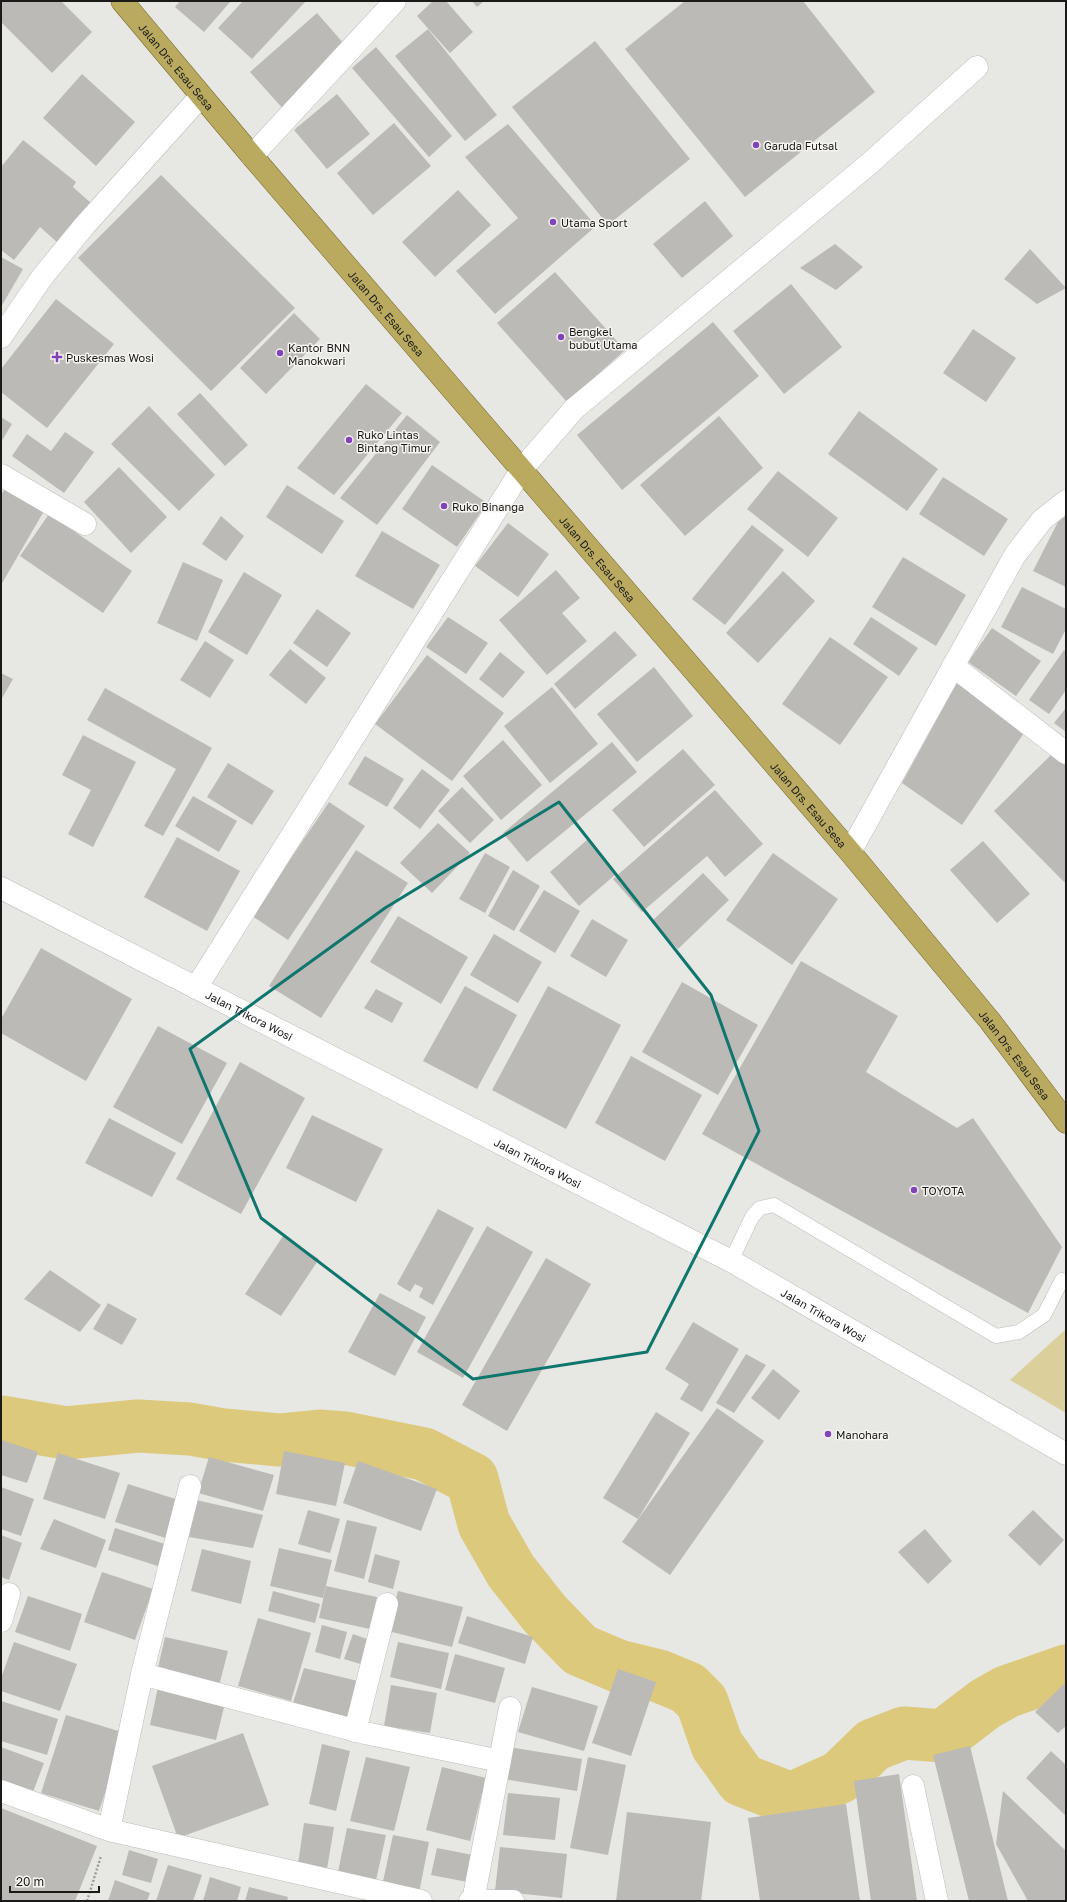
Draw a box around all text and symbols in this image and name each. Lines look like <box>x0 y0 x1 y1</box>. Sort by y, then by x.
street label: Jalan Drs. Esau Sesa <box>137 20 217 112</box>
place label: Garuda Futsal <box>764 139 838 152</box>
marker: Garuda Futsal <box>751 140 761 150</box>
place label: Utama Sport <box>561 216 628 229</box>
marker: Utama Sport <box>548 217 558 227</box>
street label: Jalan Drs. Esau Sesa <box>346 267 427 358</box>
place label: Bengkel bubut Utama <box>569 325 638 351</box>
marker: Bengkel bubut Utama <box>556 332 566 342</box>
place label: Kantor BNN Manokwari <box>288 341 350 367</box>
marker: Kantor BNN Manokwari <box>275 348 285 358</box>
marker: Puskesmas Wosi <box>51 351 63 363</box>
place label: Puskesmas Wosi <box>66 351 154 364</box>
place label: Ruko Lintas Bintang Timur <box>357 428 432 454</box>
marker: Ruko Lintas Bintang Timur <box>344 435 354 445</box>
place label: Ruko Binanga <box>452 500 524 513</box>
marker: Ruko Binanga <box>439 501 449 511</box>
street label: Jalan Drs. Esau Sesa <box>557 513 638 604</box>
street label: Jalan Drs. Esau Sesa <box>768 759 850 850</box>
street label: Jalan Trikora Wosi <box>204 987 295 1043</box>
street label: Jalan Drs. Esau Sesa <box>977 1007 1053 1102</box>
street label: Jalan Trikora Wosi <box>492 1135 584 1190</box>
place label: TOYOTA <box>922 1184 965 1197</box>
marker: TOYOTA <box>909 1185 919 1195</box>
street label: Jalan Trikora Wosi <box>779 1285 869 1344</box>
place label: Manohara <box>836 1428 888 1441</box>
marker: Manohara <box>823 1429 833 1439</box>
scale bar <box>10 1868 99 1894</box>
text: 20 m <box>16 1874 44 1889</box>

